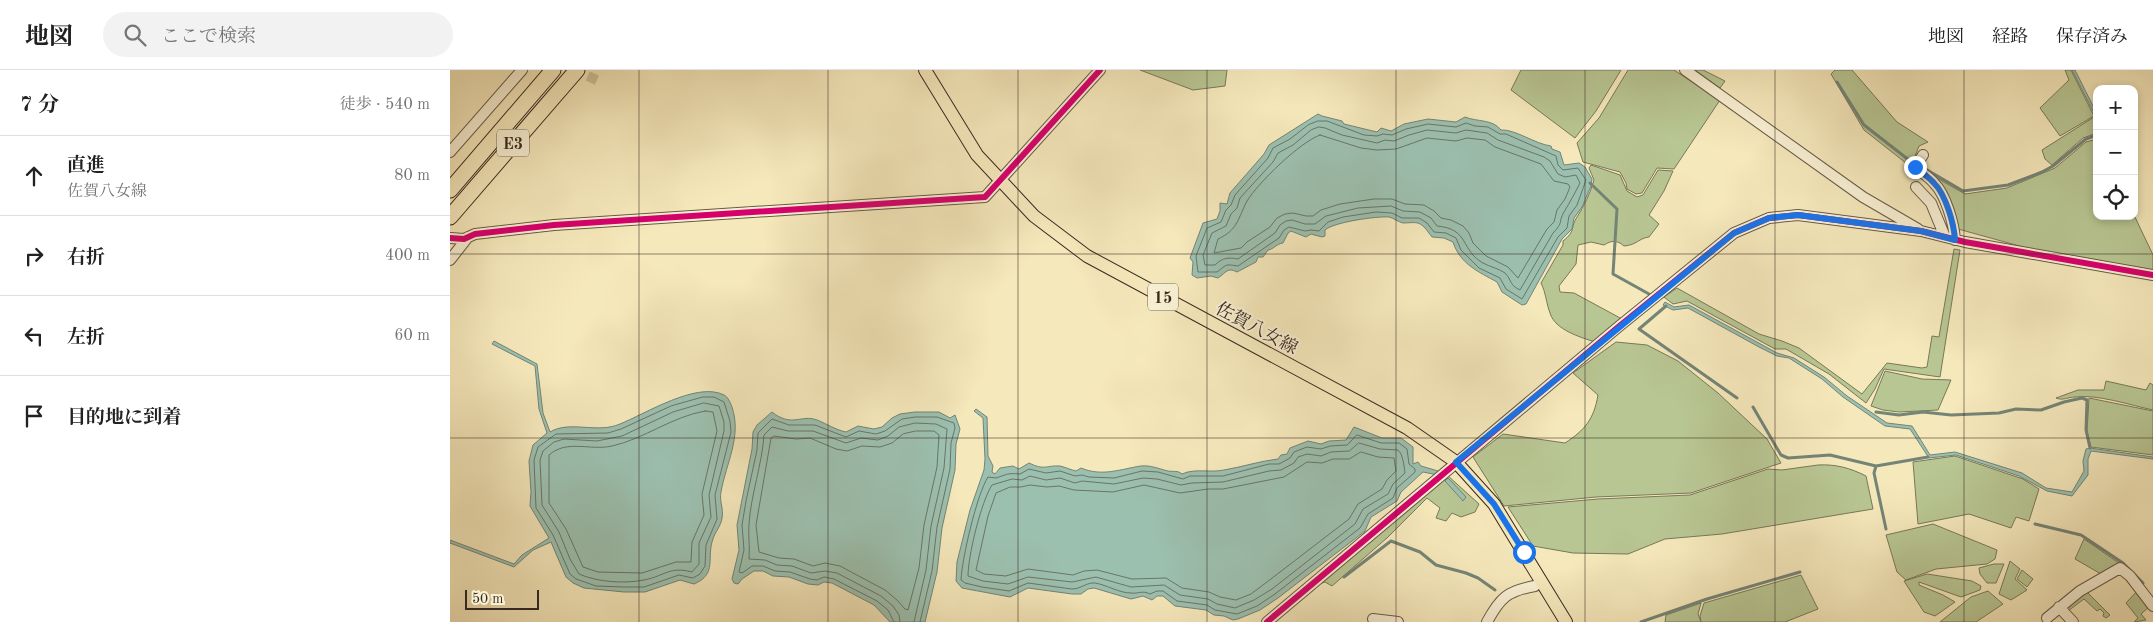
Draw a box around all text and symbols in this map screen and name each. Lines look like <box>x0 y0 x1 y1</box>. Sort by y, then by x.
search box <box>103 12 453 57</box>
icon: search <box>121 21 149 49</box>
text: 地図 <box>25 26 73 50</box>
text: ここで検索 <box>161 28 256 47</box>
text: 地図 <box>1928 28 1964 46</box>
text: 経路 <box>1992 28 2028 46</box>
text: 保存済み <box>2056 28 2128 46</box>
map controls <box>2093 85 2138 220</box>
button: + <box>2093 85 2138 130</box>
text: 7 分 <box>20 95 59 116</box>
text: 徒歩 · 540 m <box>340 97 430 113</box>
road number: E3 <box>497 129 529 156</box>
button: − <box>2093 130 2138 175</box>
route end <box>1904 156 1927 179</box>
text: 直進 <box>67 157 105 176</box>
icon: ahead <box>20 162 48 190</box>
text: 80 m <box>394 168 430 184</box>
button: locate <box>2093 175 2138 220</box>
text: 佐賀八女線 <box>67 184 147 200</box>
icon: right <box>20 242 48 270</box>
text: 400 m <box>385 248 430 264</box>
text: 右折 <box>67 249 105 268</box>
road number: 15 <box>1148 283 1178 310</box>
street label: 佐賀八女線 <box>1213 298 1301 358</box>
icon: left <box>20 322 48 350</box>
text: 60 m <box>394 328 430 344</box>
text: 左折 <box>67 329 105 348</box>
icon: arrive <box>20 402 48 430</box>
text: 目的地に到着 <box>67 409 181 428</box>
route start <box>1513 541 1536 564</box>
scale bar <box>465 587 539 610</box>
text: 50 m <box>472 592 503 606</box>

